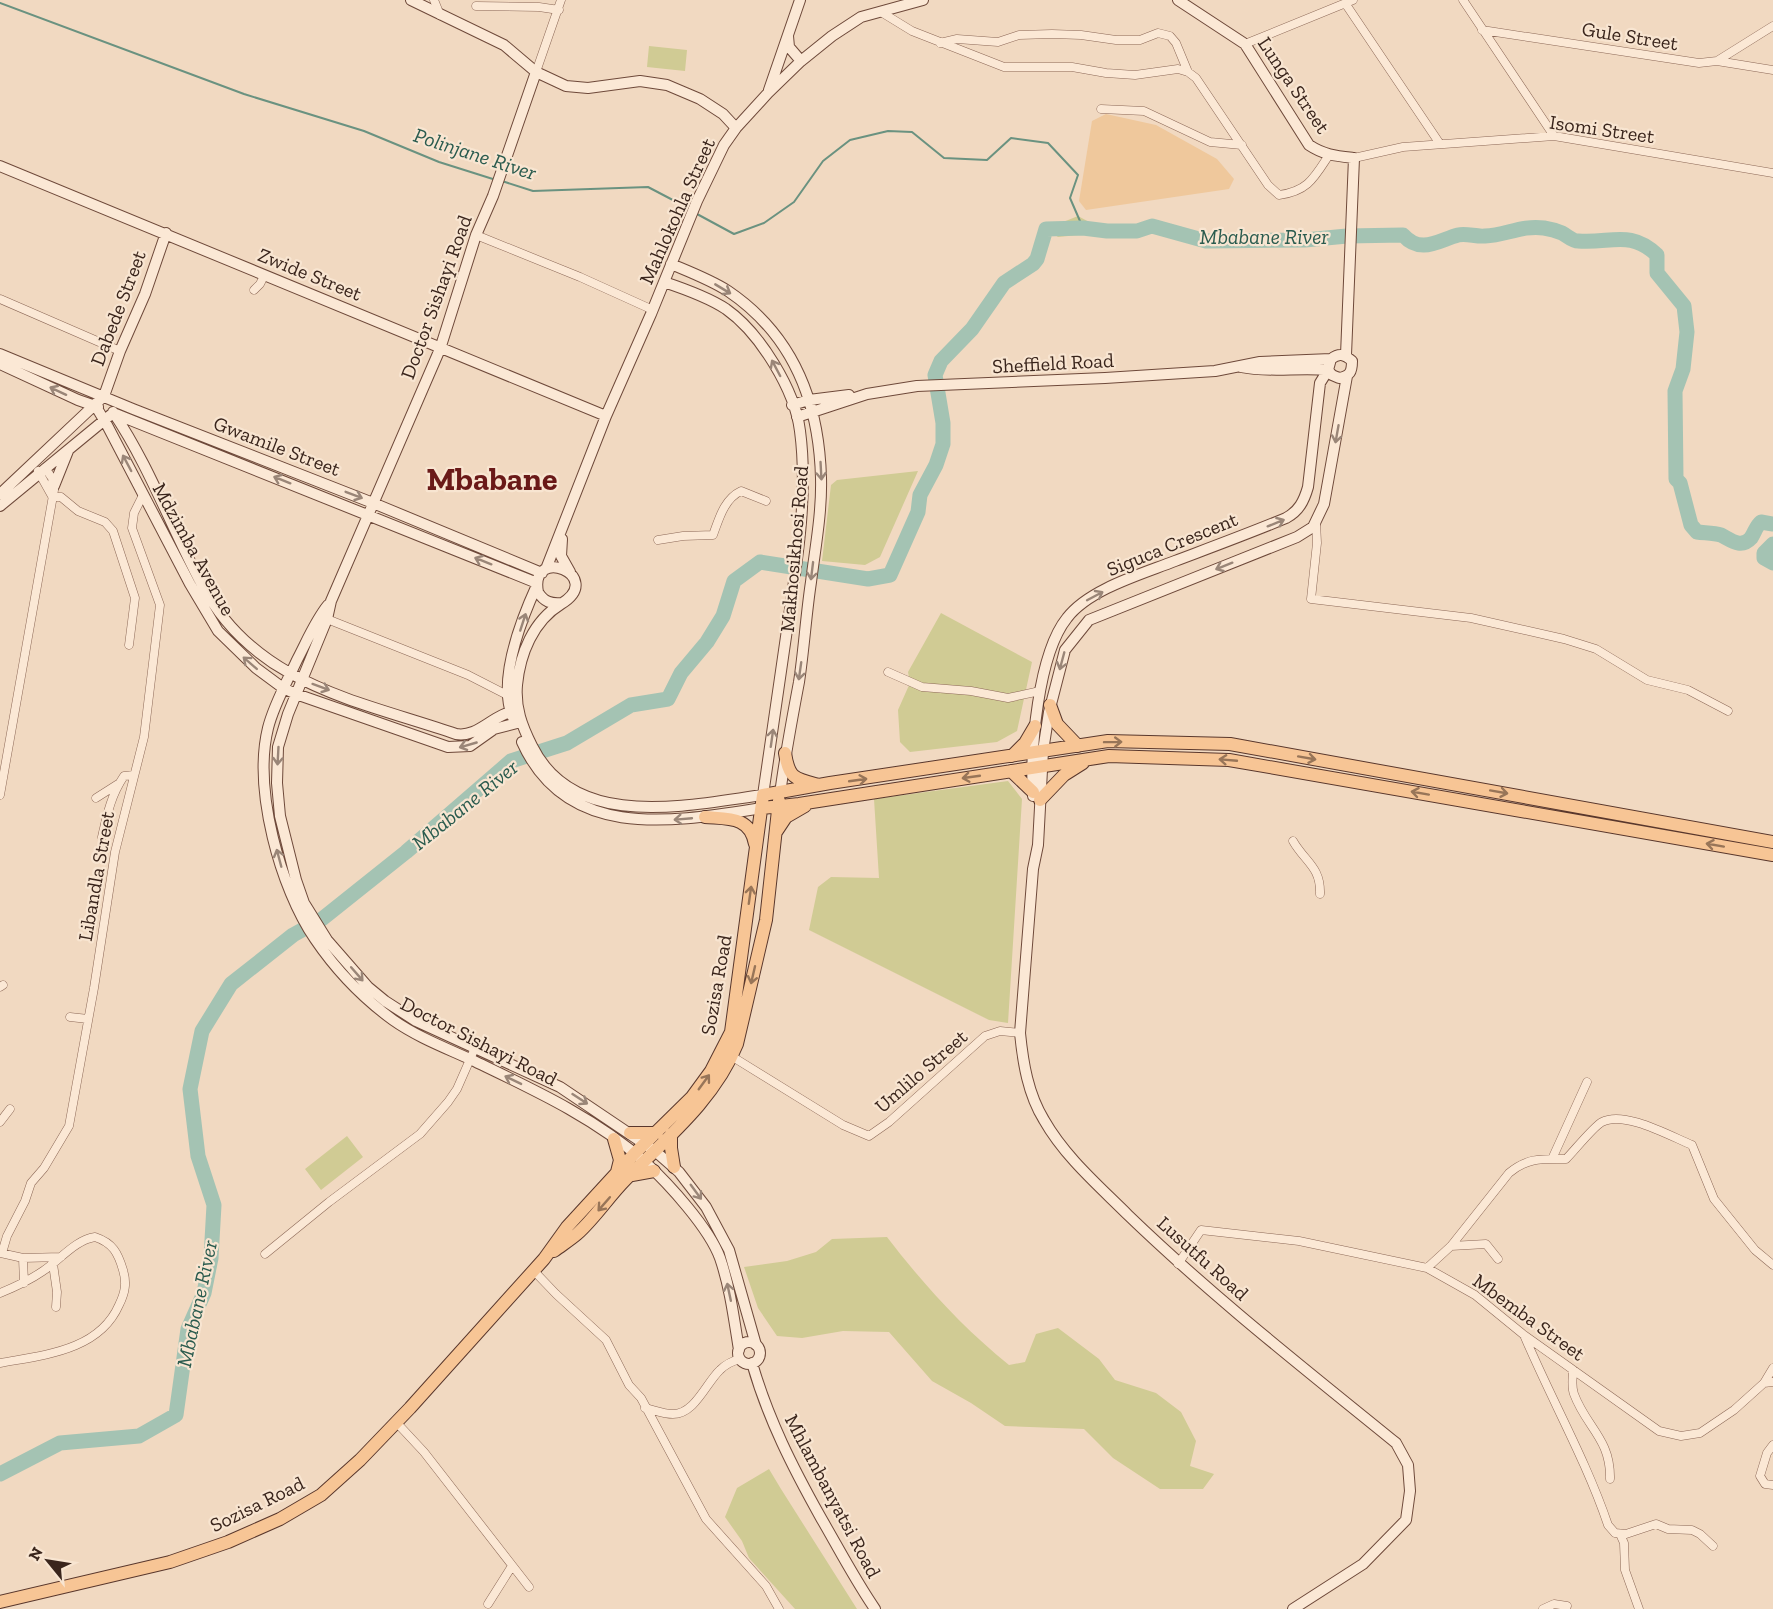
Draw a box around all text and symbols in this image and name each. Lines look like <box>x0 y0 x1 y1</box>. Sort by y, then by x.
street label: Gule Street <box>1580 17 1680 56</box>
street label: Lunga Street <box>1253 32 1335 138</box>
street label: Isomi Street <box>1548 110 1656 148</box>
water label: Polinjane River <box>411 122 540 185</box>
street label: Mahlokohla Street <box>634 134 720 288</box>
street label: Doctor Sishayi Road <box>395 212 477 382</box>
water label: Mbabane River <box>1199 224 1329 249</box>
street label: Zwide Street <box>255 242 366 306</box>
street label: Dabede Street <box>85 247 151 369</box>
one-way arrow <box>715 283 732 296</box>
street label: Sheffield Road <box>992 348 1114 378</box>
one-way arrow <box>770 360 782 377</box>
one-way arrow <box>50 385 68 396</box>
street label: Gwamile Street <box>210 411 344 481</box>
one-way arrow <box>1331 424 1342 443</box>
one-way arrow <box>121 455 133 472</box>
district label: Mbabane <box>427 460 557 498</box>
one-way arrow <box>815 461 826 481</box>
street label: Makhosikhosi Road <box>775 465 813 633</box>
one-way arrow <box>274 474 292 485</box>
street label: Mdzimba Avenue <box>148 478 240 620</box>
one-way arrow <box>344 490 362 501</box>
street label: Siguca Crescent <box>1103 507 1241 581</box>
one-way arrow <box>1266 517 1285 528</box>
one-way arrow <box>474 555 493 566</box>
one-way arrow <box>806 560 817 580</box>
one-way arrow <box>1215 561 1233 572</box>
one-way arrow <box>1086 590 1104 601</box>
one-way arrow <box>518 613 529 632</box>
one-way arrow <box>1056 651 1067 670</box>
one-way arrow <box>243 656 258 670</box>
one-way arrow <box>794 661 805 680</box>
one-way arrow <box>311 683 329 694</box>
one-way arrow <box>766 728 777 748</box>
one-way arrow <box>1102 736 1122 748</box>
one-way arrow <box>459 740 478 751</box>
one-way arrow <box>272 745 283 765</box>
one-way arrow <box>1296 753 1316 764</box>
water label: Mbabane River <box>407 754 523 855</box>
one-way arrow <box>1218 754 1238 765</box>
one-way arrow <box>962 771 982 782</box>
one-way arrow <box>847 774 867 785</box>
one-way arrow <box>1411 787 1430 798</box>
one-way arrow <box>1488 787 1508 798</box>
street label: Libandla Street <box>73 809 119 943</box>
one-way arrow <box>674 814 693 825</box>
one-way arrow <box>1706 839 1726 850</box>
one-way arrow <box>273 849 284 868</box>
one-way arrow <box>745 886 756 905</box>
street label: Sozisa Road <box>695 933 737 1037</box>
one-way arrow <box>747 964 758 984</box>
one-way arrow <box>350 966 364 981</box>
street label: Doctor Sishayi Road <box>397 991 561 1091</box>
street label: Umlilo Street <box>870 1024 973 1118</box>
one-way arrow <box>504 1074 522 1086</box>
one-way arrow <box>698 1074 710 1090</box>
one-way arrow <box>571 1094 588 1106</box>
one-way arrow <box>690 1184 702 1200</box>
one-way arrow <box>597 1196 611 1211</box>
street label: Lusutfu Road <box>1152 1211 1254 1305</box>
water label: Mbabane River <box>171 1237 222 1370</box>
street label: Mbemba Street <box>1468 1268 1590 1366</box>
one-way arrow <box>722 1283 734 1302</box>
street label: Mhlambanyatsi Road <box>780 1410 886 1582</box>
street label: Sozisa Road <box>206 1471 308 1537</box>
north arrow <box>18 1531 78 1591</box>
text: N <box>24 1544 47 1564</box>

